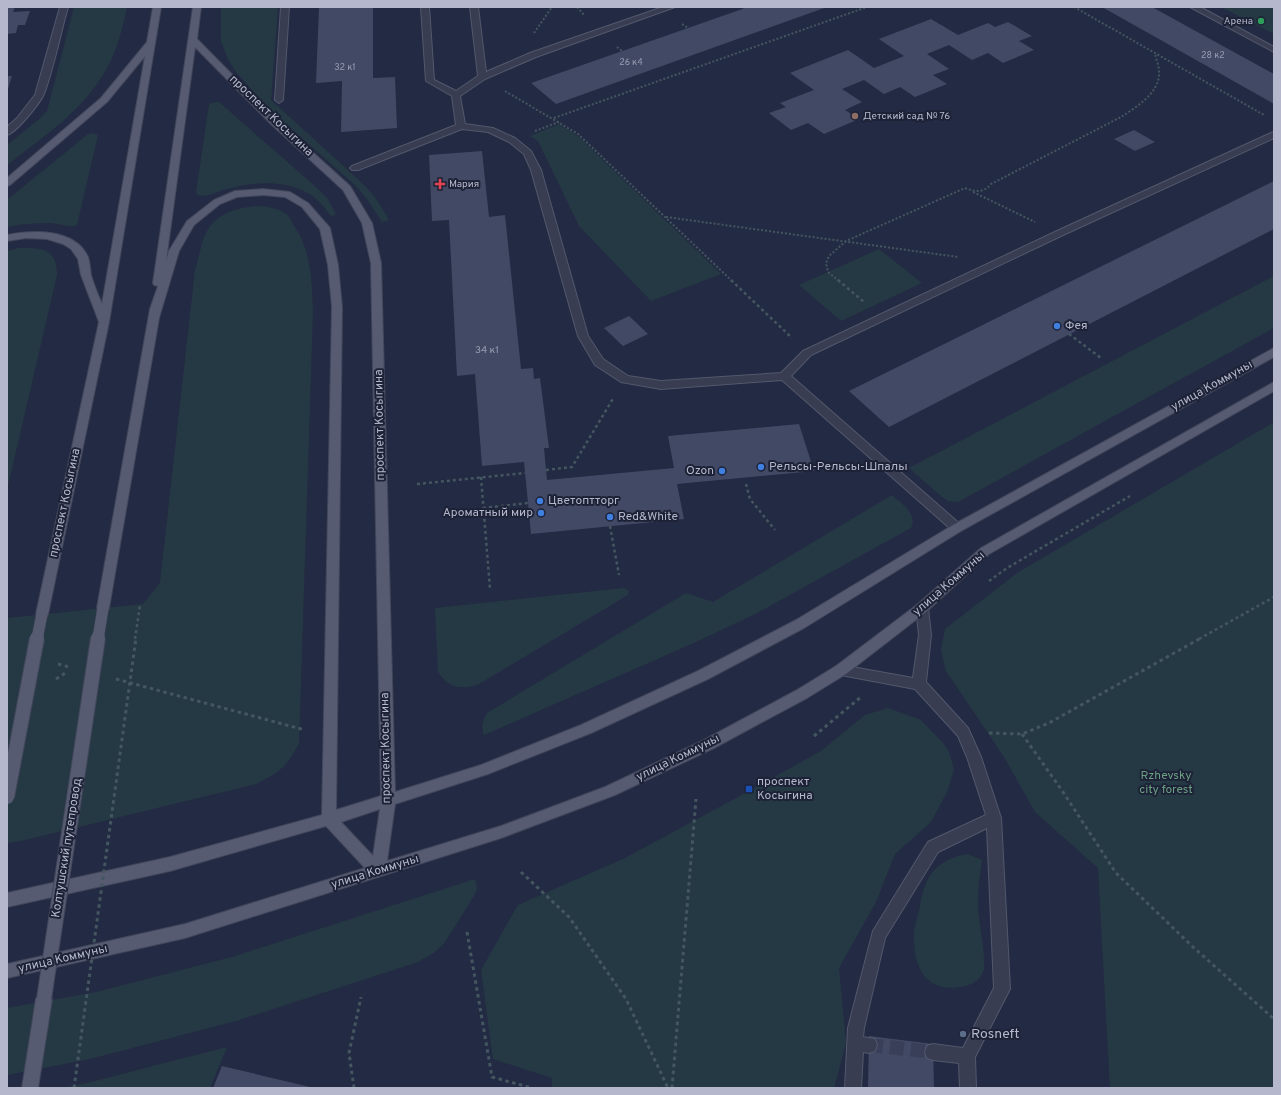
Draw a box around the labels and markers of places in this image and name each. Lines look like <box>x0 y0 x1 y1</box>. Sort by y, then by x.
place label: Арена <box>1224 15 1253 28</box>
marker: Арена <box>1256 16 1266 26</box>
place label: Детский сад № 76 <box>863 110 950 123</box>
marker: Детский сад № 76 <box>850 111 860 121</box>
marker: Мария <box>434 178 446 190</box>
place label: Мария <box>449 178 479 191</box>
place label: Фея <box>1065 318 1088 334</box>
marker: Фея <box>1052 321 1062 331</box>
place label: Рельсы-Рельсы-Шпалы <box>769 459 908 475</box>
marker: Рельсы-Рельсы-Шпалы <box>756 462 766 472</box>
place label: Ozon <box>686 463 714 479</box>
marker: Ozon <box>717 466 727 476</box>
place label: Цветоптторг <box>548 493 619 509</box>
marker: Цветоптторг <box>535 496 545 506</box>
place label: Ароматный мир <box>443 505 533 521</box>
marker: Ароматный мир <box>536 508 546 518</box>
place label: Red&White <box>618 509 678 525</box>
marker: Red&White <box>605 512 615 522</box>
place label: проспект Косыгина <box>757 774 813 804</box>
marker: проспект Косыгина <box>744 784 754 794</box>
place label: Rosneft <box>971 1026 1020 1043</box>
marker: Rosneft <box>958 1029 968 1039</box>

